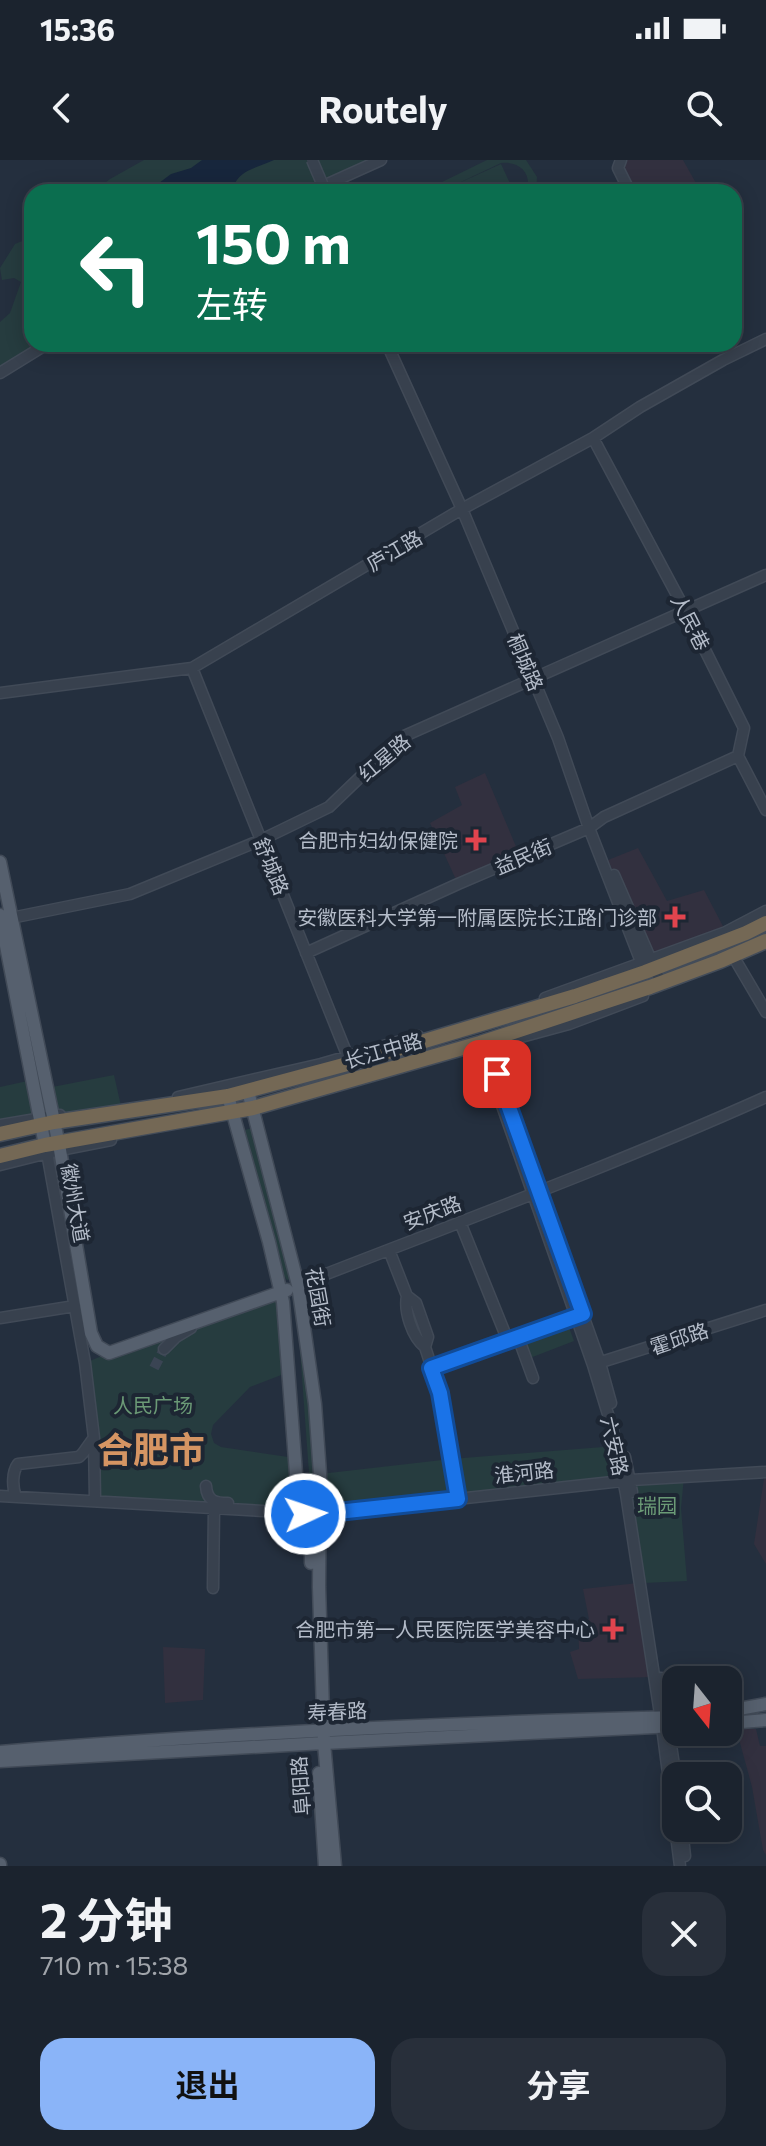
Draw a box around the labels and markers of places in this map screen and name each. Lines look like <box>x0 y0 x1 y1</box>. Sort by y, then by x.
place label: 合肥市妇幼保健院 <box>298 828 458 852</box>
marker: 合肥市妇幼保健院 <box>465 829 487 851</box>
place label: 安徽医科大学第一附属医院长江路门诊部 <box>297 905 657 929</box>
marker: 安徽医科大学第一附属医院长江路门诊部 <box>664 906 686 928</box>
pin <box>463 1040 531 1108</box>
place label: 合肥市第一人民医院医学美容中心 <box>295 1617 595 1641</box>
marker: 合肥市第一人民医院医学美容中心 <box>602 1618 624 1640</box>

